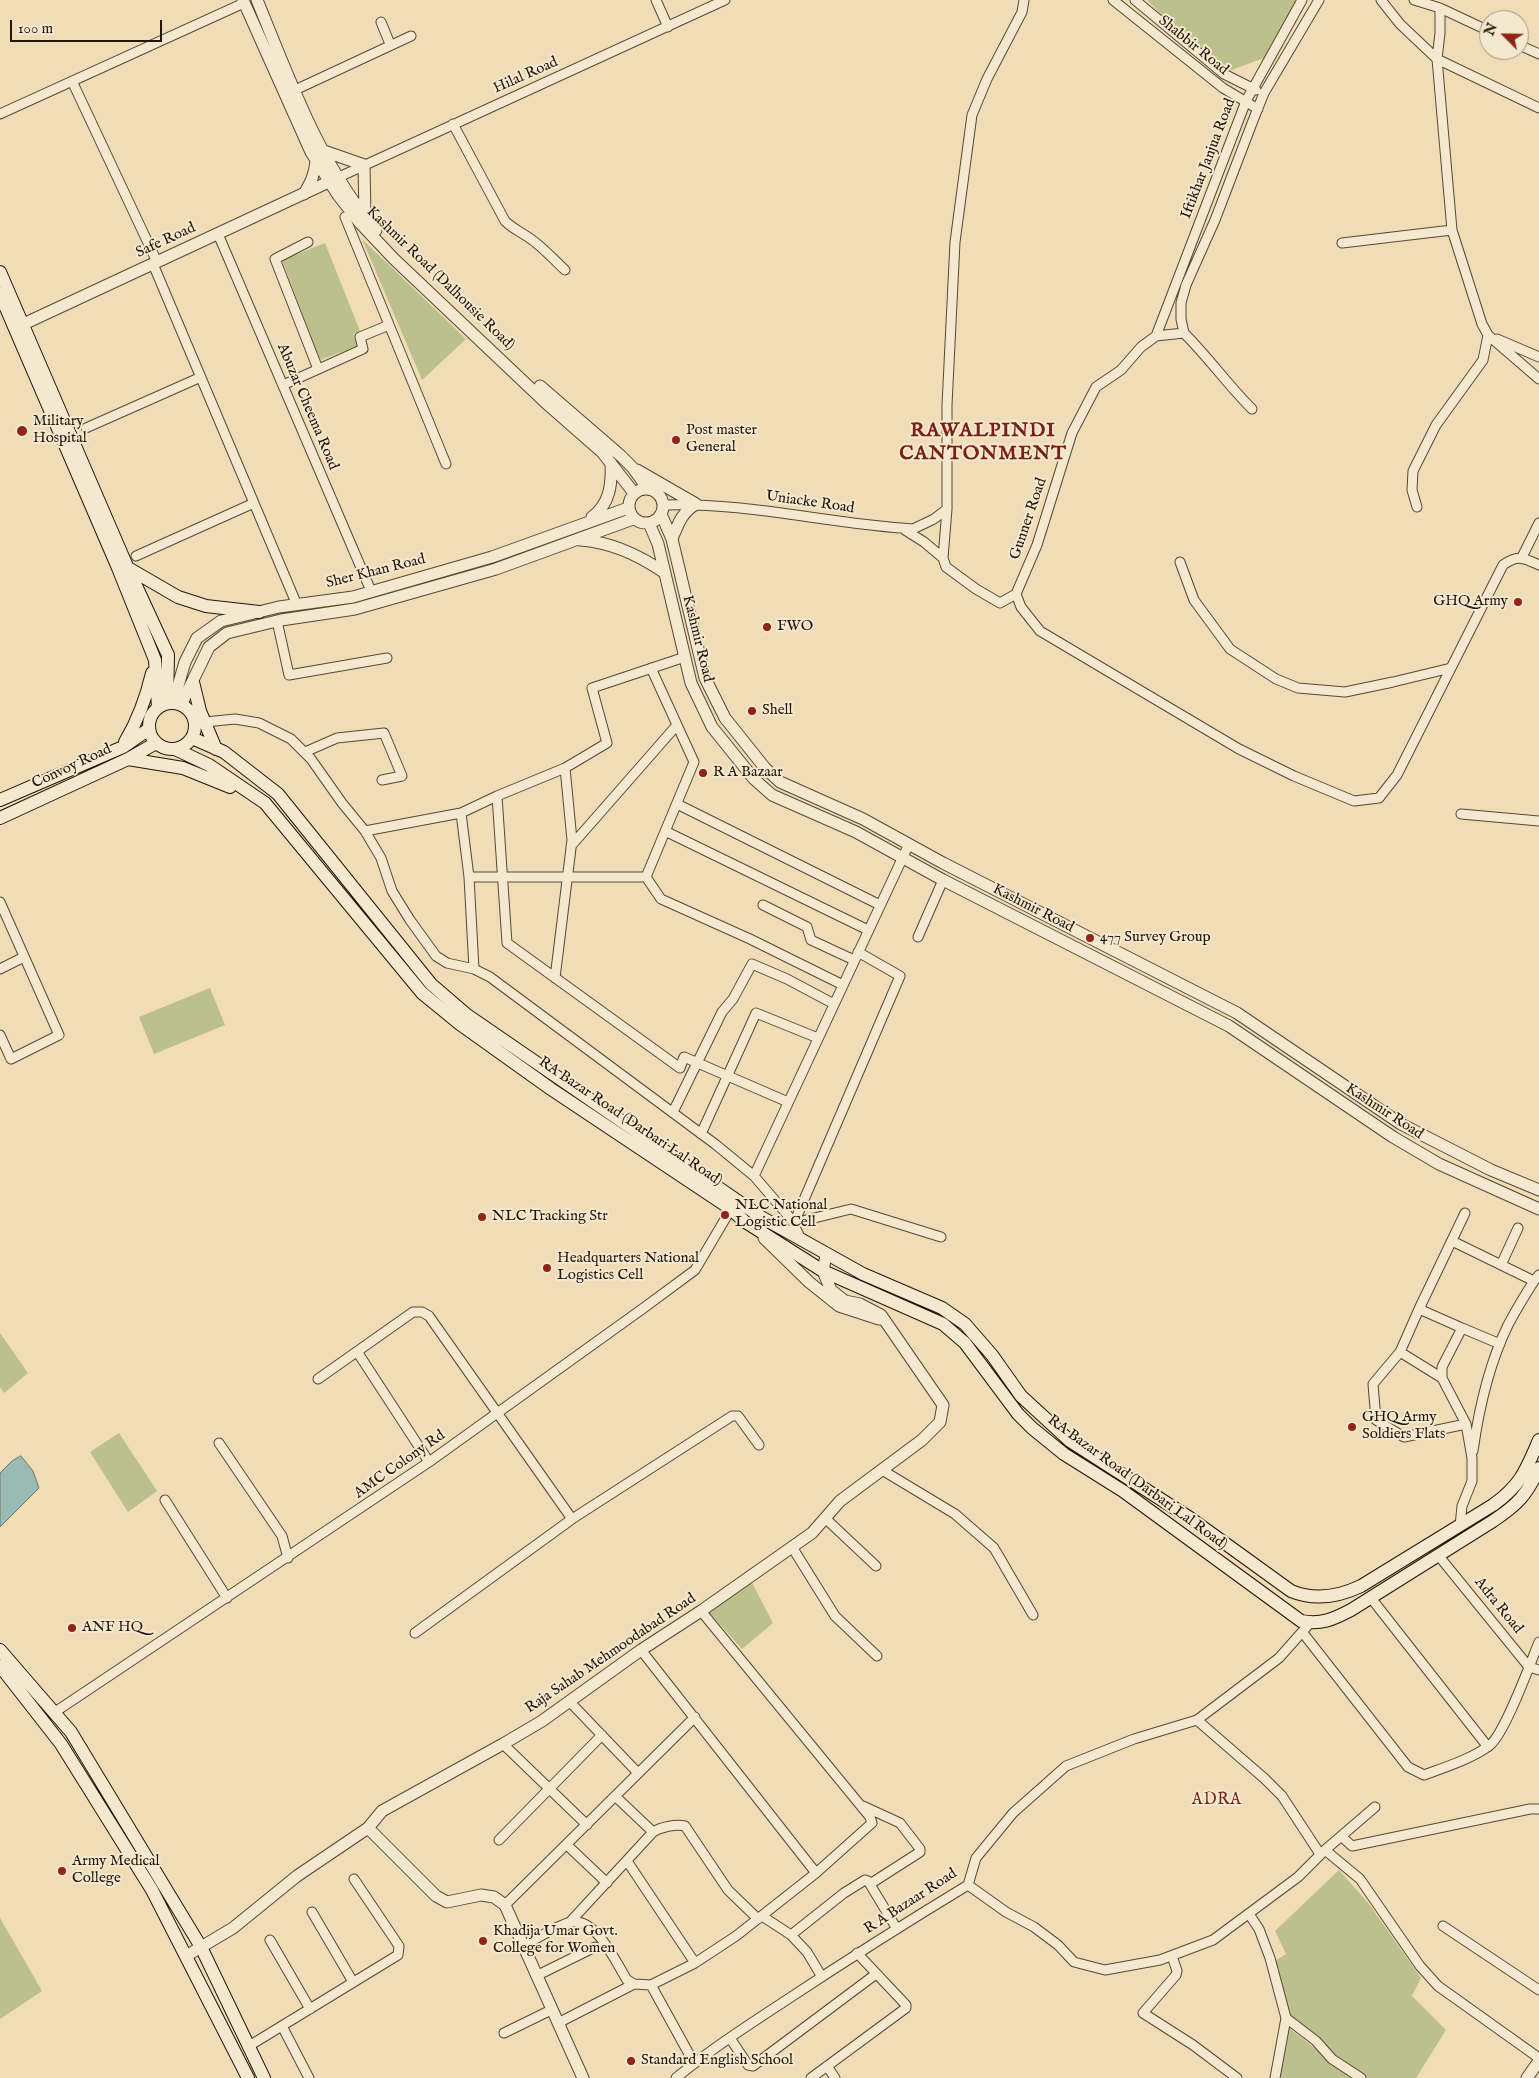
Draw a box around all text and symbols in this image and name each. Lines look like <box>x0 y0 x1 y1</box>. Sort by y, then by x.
scale bar <box>12 10 165 42</box>
north arrow <box>1479 10 1529 60</box>
street label: Shabbir Road <box>1154 12 1232 80</box>
text: 100 m <box>18 19 53 38</box>
text: N <box>1480 20 1502 39</box>
street label: Hilal Road <box>491 54 561 98</box>
street label: Iftikhar Janjua Road <box>1178 96 1240 222</box>
street label: Kashmir Road (Dalhousie Road) <box>362 203 518 355</box>
street label: Safe Road <box>133 219 199 263</box>
street label: Abuzar Cheema Road <box>272 341 342 473</box>
place label: Military Hospital <box>33 413 87 448</box>
district label: RAWALPINDI CANTONMENT <box>898 420 1068 467</box>
place label: Post master General <box>686 422 757 457</box>
marker: Military Hospital <box>15 424 29 438</box>
marker: Post master General <box>670 434 682 446</box>
street label: Gunner Road <box>1007 476 1051 562</box>
street label: Uniacke Road <box>765 488 855 518</box>
street label: Sher Khan Road <box>324 551 428 593</box>
place label: GHQ Army <box>1433 593 1508 611</box>
street label: Kashmir Road <box>678 594 716 684</box>
marker: GHQ Army <box>1512 596 1524 608</box>
place label: FWO <box>777 618 813 636</box>
marker: FWO <box>761 621 773 633</box>
place label: Shell <box>762 702 793 720</box>
marker: Shell <box>746 705 758 717</box>
street label: Convoy Road <box>29 741 115 793</box>
place label: R A Bazaar <box>713 764 783 782</box>
marker: R A Bazaar <box>697 767 709 779</box>
street label: Kashmir Road <box>989 881 1077 937</box>
place label: 477 Survey Group <box>1100 929 1211 947</box>
marker: 477 Survey Group <box>1084 932 1096 944</box>
street label: RA Bazar Road (Darbari Lal Road) <box>535 1054 725 1190</box>
street label: Kashmir Road <box>1342 1080 1426 1144</box>
place label: NLC National Logistic Cell <box>735 1197 827 1232</box>
place label: NLC Tracking Str <box>492 1208 608 1226</box>
marker: NLC National Logistic Cell <box>719 1209 731 1221</box>
marker: NLC Tracking Str <box>476 1211 488 1223</box>
place label: Headquarters National Logistics Cell <box>557 1250 699 1285</box>
marker: Headquarters National Logistics Cell <box>541 1262 553 1274</box>
place label: GHQ Army Soldiers Flats <box>1362 1409 1445 1444</box>
street label: RA Bazar Road (Darbari Lal Road) <box>1044 1412 1230 1554</box>
marker: GHQ Army Soldiers Flats <box>1346 1421 1358 1433</box>
street label: AMC Colony Rd <box>351 1427 449 1503</box>
street label: Adra Road <box>1470 1574 1526 1638</box>
street label: Raja Sahab Mehmoodabad Road <box>522 1590 700 1718</box>
place label: ANF HQ <box>82 1619 143 1637</box>
marker: ANF HQ <box>66 1622 78 1634</box>
district label: ADRA <box>1191 1791 1243 1811</box>
place label: Army Medical College <box>72 1853 160 1888</box>
marker: Army Medical College <box>56 1865 68 1877</box>
street label: R A Bazaar Road <box>861 1865 961 1939</box>
place label: Khadija Umar Govt. College for Women <box>493 1923 618 1958</box>
marker: Khadija Umar Govt. College for Women <box>477 1935 489 1947</box>
place label: Standard English School <box>641 2052 793 2070</box>
marker: Standard English School <box>625 2055 637 2067</box>

